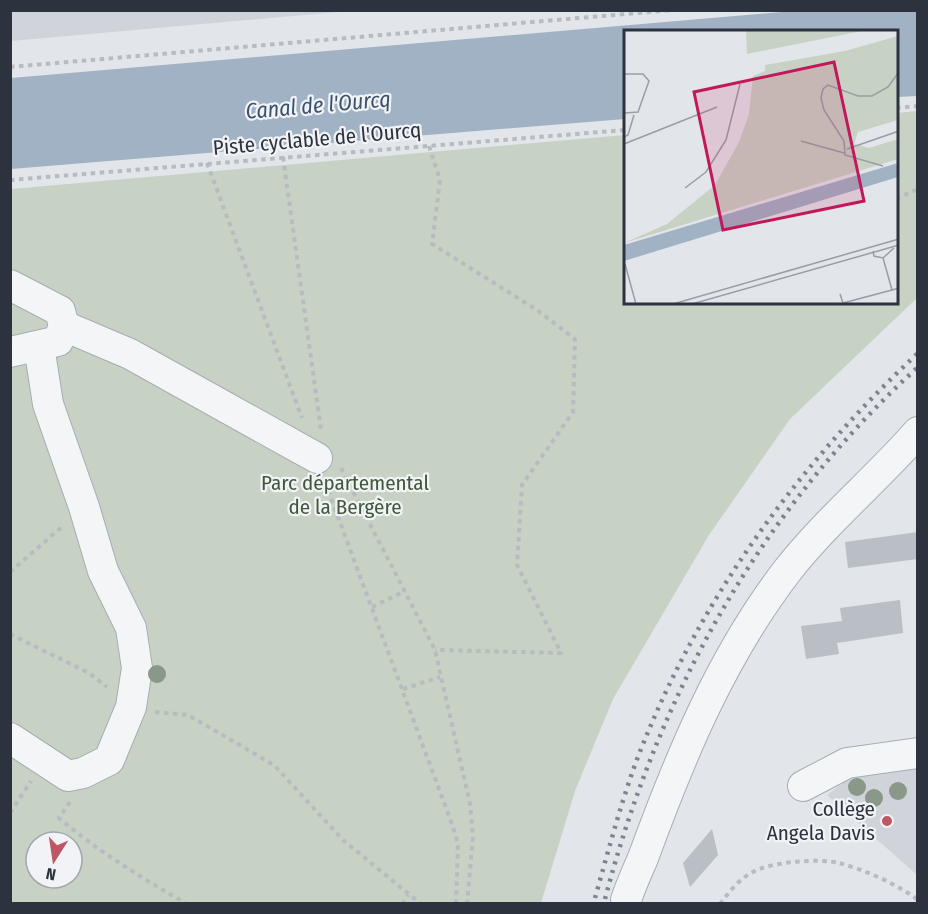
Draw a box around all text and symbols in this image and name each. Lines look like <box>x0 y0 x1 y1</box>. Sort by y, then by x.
inset map <box>624 30 898 304</box>
water label: Canal de l'Ourcq <box>244 85 392 125</box>
street label: Piste cyclable de l'Ourcq <box>212 117 422 161</box>
park label: Parc départemental de la Bergère <box>261 470 429 520</box>
place label: Collège Angela Davis <box>767 796 875 846</box>
marker: Collège Angela Davis <box>880 814 894 828</box>
north arrow <box>24 830 84 890</box>
text: N <box>44 864 58 884</box>

